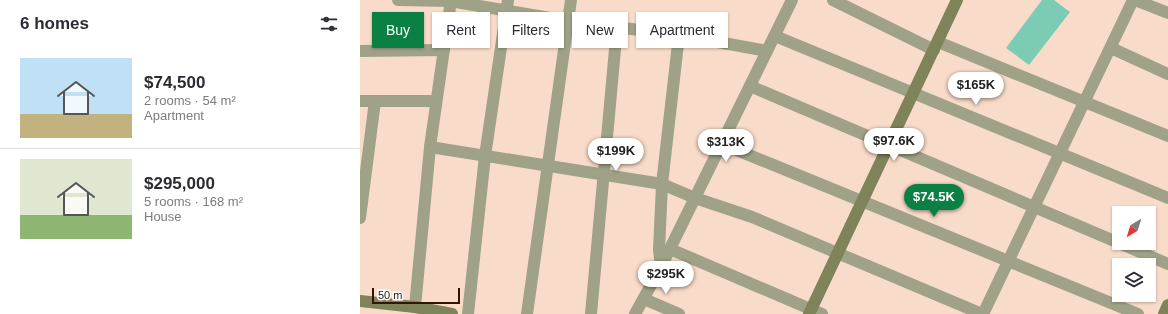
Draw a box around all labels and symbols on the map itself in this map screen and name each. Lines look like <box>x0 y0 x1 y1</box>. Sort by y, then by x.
pin: $165K <box>948 72 1004 106</box>
pin: $97.6K <box>861 128 927 162</box>
pin: $313K <box>698 129 754 163</box>
pin: $199K <box>588 138 644 172</box>
pin: $74.5K <box>901 184 967 218</box>
north arrow <box>1112 206 1156 250</box>
pin: $295K <box>638 261 694 295</box>
scale bar <box>372 286 460 305</box>

